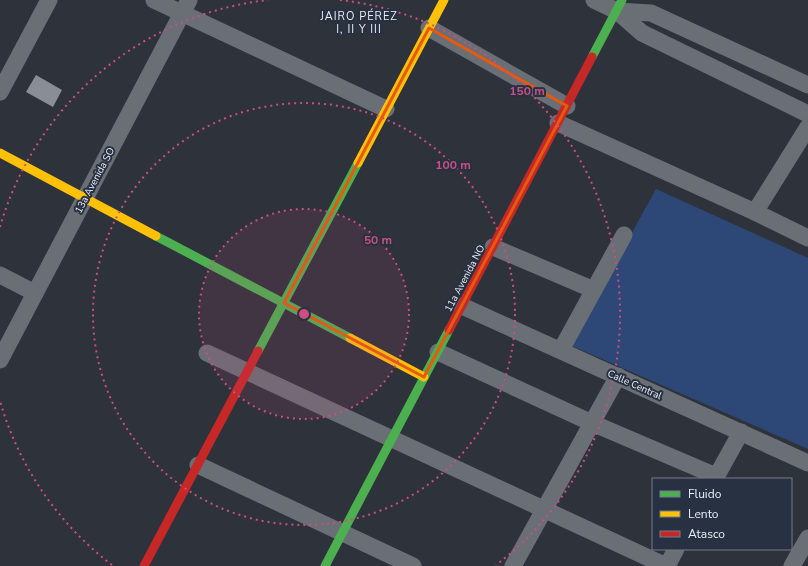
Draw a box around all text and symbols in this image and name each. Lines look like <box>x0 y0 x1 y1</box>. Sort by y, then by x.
district label: JAIRO PÉREZ I, II Y III <box>319 8 398 37</box>
text: 150 m <box>509 83 545 99</box>
street label: 13a Avenida SO <box>72 145 118 216</box>
text: 100 m <box>435 157 471 173</box>
text: 50 m <box>364 232 392 248</box>
street label: 11a Avenida NO <box>441 242 489 314</box>
centre of rings <box>297 307 311 321</box>
street label: Calle Central <box>605 367 664 403</box>
legend <box>652 478 792 550</box>
text: Fluido <box>688 486 722 502</box>
text: Lento <box>688 506 719 522</box>
text: Atasco <box>688 526 725 542</box>

